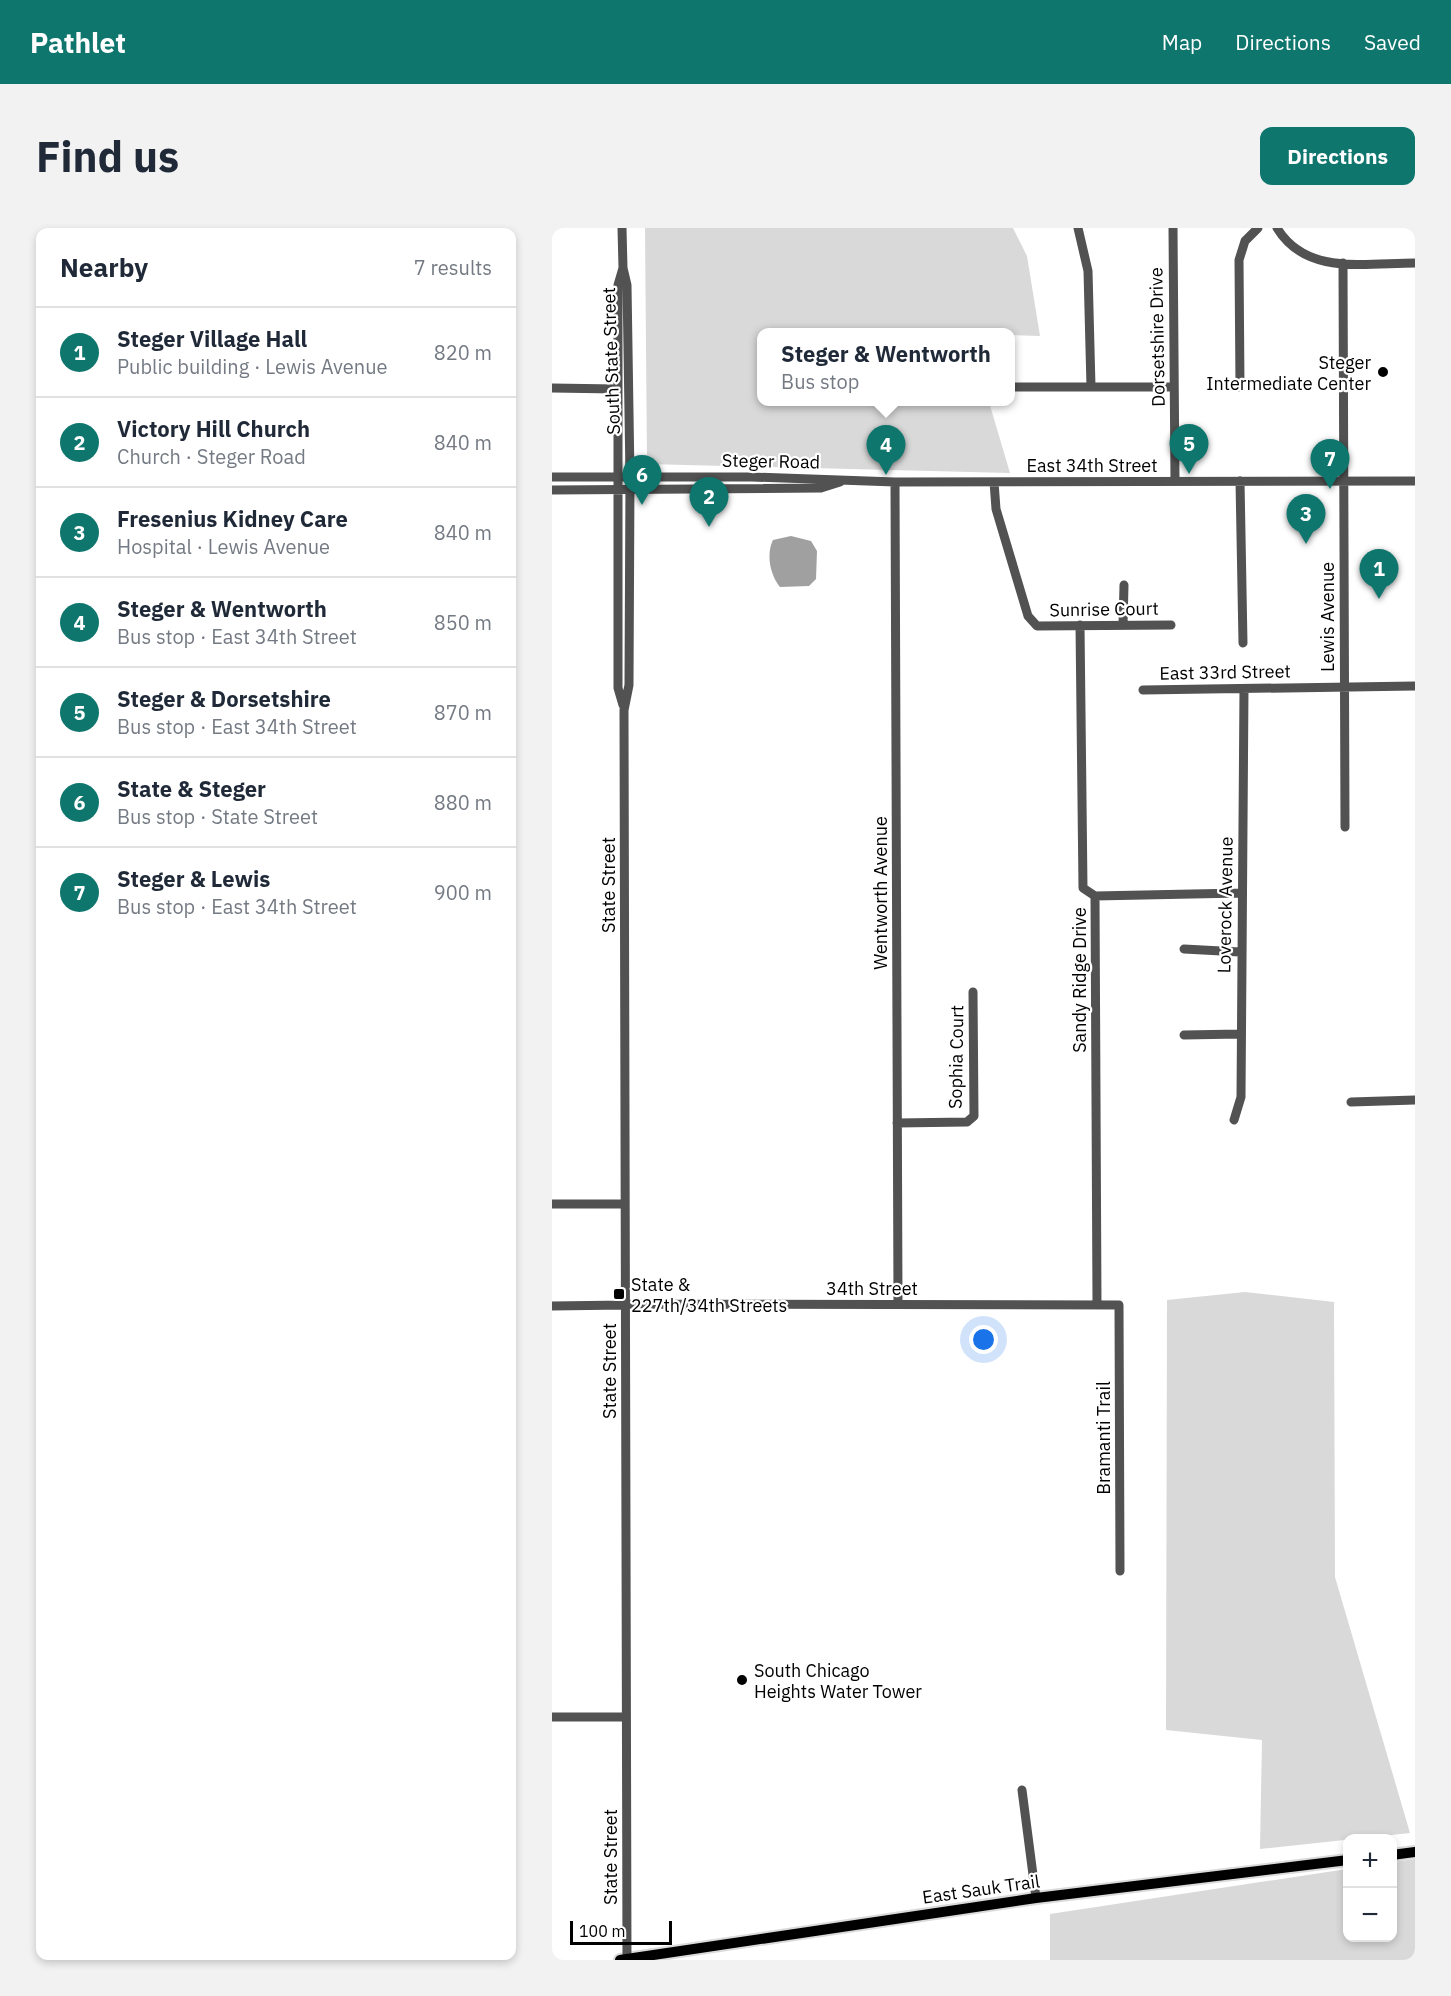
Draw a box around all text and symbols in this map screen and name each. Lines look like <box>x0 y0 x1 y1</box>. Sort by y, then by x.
text: Pathlet <box>30 24 126 61</box>
text: Map <box>1162 28 1202 56</box>
text: Directions <box>1235 28 1331 56</box>
text: Saved <box>1364 28 1421 56</box>
button: Directions <box>1260 127 1415 185</box>
text: Find us <box>36 129 179 184</box>
text: Nearby <box>60 250 148 284</box>
text: 7 results <box>414 254 492 281</box>
street label: Dorsetshire Drive <box>1144 267 1170 407</box>
street label: South State Street <box>597 287 625 435</box>
text: Steger Village Hall <box>117 324 307 353</box>
popup <box>757 328 1015 406</box>
text: 1 <box>74 339 86 366</box>
text: 820 m <box>434 339 492 366</box>
text: Steger & Wentworth <box>781 339 991 368</box>
place label: Steger Intermediate Center <box>1206 351 1371 395</box>
text: Public building · Lewis Avenue <box>117 353 387 380</box>
marker: Steger Intermediate Center <box>1376 365 1390 379</box>
text: Bus stop <box>781 368 859 395</box>
text: Victory Hill Church <box>117 414 310 443</box>
pin: 5 <box>1170 424 1208 474</box>
pin: 4 <box>866 426 906 475</box>
text: 2 <box>74 429 86 456</box>
text: 840 m <box>434 429 492 456</box>
pin: 7 <box>1310 440 1350 489</box>
text: Church · Steger Road <box>117 443 306 470</box>
street label: Steger Road <box>722 449 820 473</box>
street label: East 34th Street <box>1026 454 1158 477</box>
pin: 6 <box>622 456 662 505</box>
pin: 2 <box>690 478 728 527</box>
pin: 3 <box>1286 494 1326 544</box>
text: Fresenius Kidney Care <box>117 504 348 533</box>
text: 3 <box>74 519 86 546</box>
text: 840 m <box>434 519 492 546</box>
text: Hospital · Lewis Avenue <box>117 533 330 560</box>
pin: 1 <box>1360 550 1398 599</box>
street label: Lewis Avenue <box>1316 562 1339 672</box>
text: Steger & Wentworth <box>117 594 327 623</box>
street label: Sunrise Court <box>1049 597 1159 621</box>
text: 4 <box>74 609 86 636</box>
text: 850 m <box>434 609 492 636</box>
text: Bus stop · East 34th Street <box>117 623 357 650</box>
street label: East 33rd Street <box>1159 659 1291 685</box>
text: Steger & Dorsetshire <box>117 684 331 713</box>
text: 5 <box>74 699 86 726</box>
text: 870 m <box>434 699 492 726</box>
text: Bus stop · East 34th Street <box>117 713 357 740</box>
text: State & Steger <box>117 774 266 803</box>
text: 6 <box>74 789 86 816</box>
text: 880 m <box>434 789 492 816</box>
text: Bus stop · State Street <box>117 803 318 830</box>
street label: Wentworth Avenue <box>869 816 892 970</box>
street label: Loverock Avenue <box>1212 836 1238 974</box>
street label: State Street <box>597 837 620 933</box>
text: Steger & Lewis <box>117 864 270 893</box>
text: 7 <box>74 879 86 906</box>
text: 900 m <box>434 879 492 906</box>
text: Bus stop · East 34th Street <box>117 893 357 920</box>
street label: Sandy Ridge Drive <box>1068 907 1091 1053</box>
street label: Sophia Court <box>944 1005 968 1109</box>
place label: State & 227th/34th Streets <box>631 1273 787 1317</box>
street label: 34th Street <box>826 1277 918 1300</box>
marker: State & 227th/34th Streets <box>612 1287 626 1301</box>
street label: State Street <box>598 1323 621 1419</box>
your location <box>969 1325 998 1354</box>
street label: Bramanti Trail <box>1092 1381 1115 1495</box>
place label: South Chicago Heights Water Tower <box>754 1659 922 1703</box>
marker: South Chicago Heights Water Tower <box>735 1673 749 1687</box>
street label: State Street <box>599 1809 622 1905</box>
map controls <box>1343 1834 1397 1942</box>
button: + <box>1343 1834 1397 1888</box>
street label: East Sauk Trail <box>921 1869 1041 1909</box>
button: − <box>1343 1888 1397 1942</box>
scale bar <box>570 1918 672 1946</box>
text: 100 m <box>579 1921 626 1941</box>

